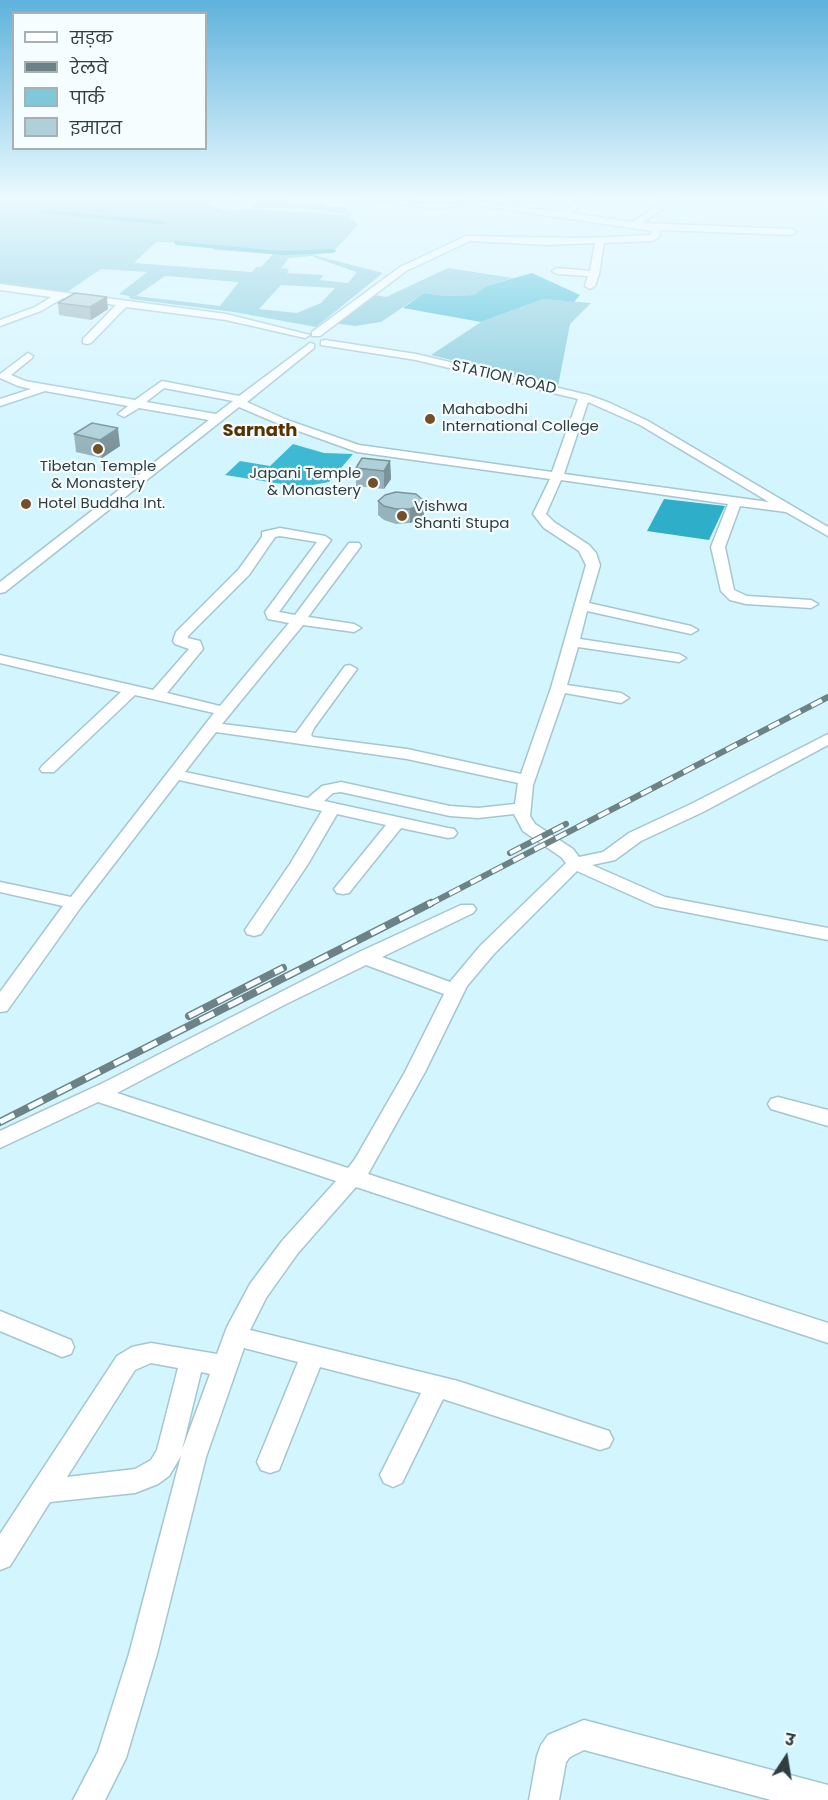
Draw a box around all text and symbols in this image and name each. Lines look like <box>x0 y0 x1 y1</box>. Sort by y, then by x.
legend <box>12 12 207 150</box>
text: सड़क <box>70 25 113 50</box>
text: रेलवे <box>70 55 108 80</box>
text: पार्क <box>70 85 105 110</box>
text: इमारत <box>70 115 122 140</box>
street label: STATION ROAD <box>450 357 558 399</box>
place label: Mahabodhi International College <box>442 401 599 436</box>
marker: Mahabodhi International College <box>423 412 437 426</box>
district label: Sarnath <box>223 420 297 442</box>
marker: Tibetan Temple & Monastery <box>91 442 105 456</box>
place label: Tibetan Temple & Monastery <box>40 458 156 493</box>
place label: Japani Temple & Monastery <box>249 465 361 500</box>
marker: Japani Temple & Monastery <box>366 476 380 490</box>
place label: Hotel Buddha Int. <box>38 495 165 513</box>
marker: Hotel Buddha Int. <box>19 497 33 511</box>
place label: Vishwa Shanti Stupa <box>414 498 509 533</box>
marker: Vishwa Shanti Stupa <box>395 509 409 523</box>
north arrow <box>756 1728 816 1788</box>
text: उ <box>783 1728 797 1752</box>

